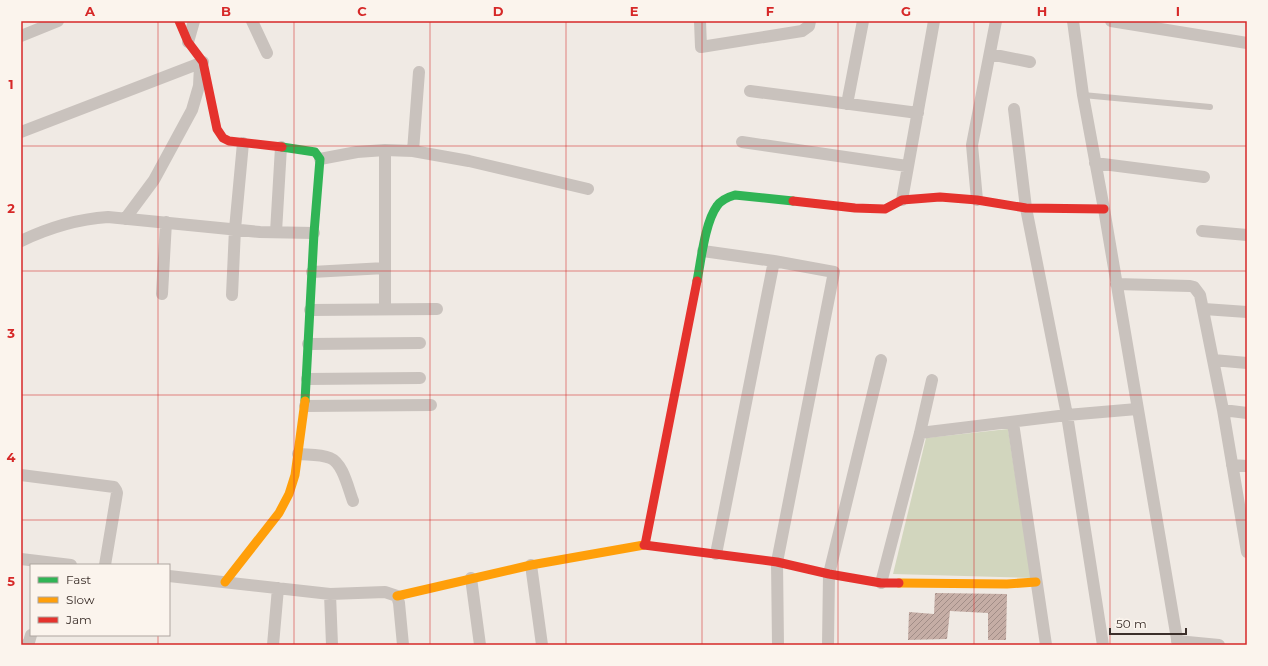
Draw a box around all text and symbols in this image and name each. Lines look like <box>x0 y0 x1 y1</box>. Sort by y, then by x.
text: A <box>84 3 96 19</box>
text: B <box>221 3 231 19</box>
text: C <box>357 3 367 19</box>
text: D <box>493 3 504 19</box>
text: E <box>630 3 639 19</box>
text: F <box>766 3 774 19</box>
text: G <box>901 3 911 19</box>
text: H <box>1037 3 1047 19</box>
text: I <box>1176 3 1180 19</box>
text: 1 <box>8 76 14 92</box>
text: 2 <box>7 200 15 216</box>
text: 3 <box>6 325 15 341</box>
text: 4 <box>7 449 16 465</box>
legend <box>30 564 170 636</box>
text: Fast <box>66 572 91 587</box>
text: 5 <box>7 573 15 589</box>
text: Slow <box>66 592 95 607</box>
scale bar <box>1110 610 1186 636</box>
text: Jam <box>65 612 92 627</box>
text: 50 m <box>1116 616 1147 631</box>

